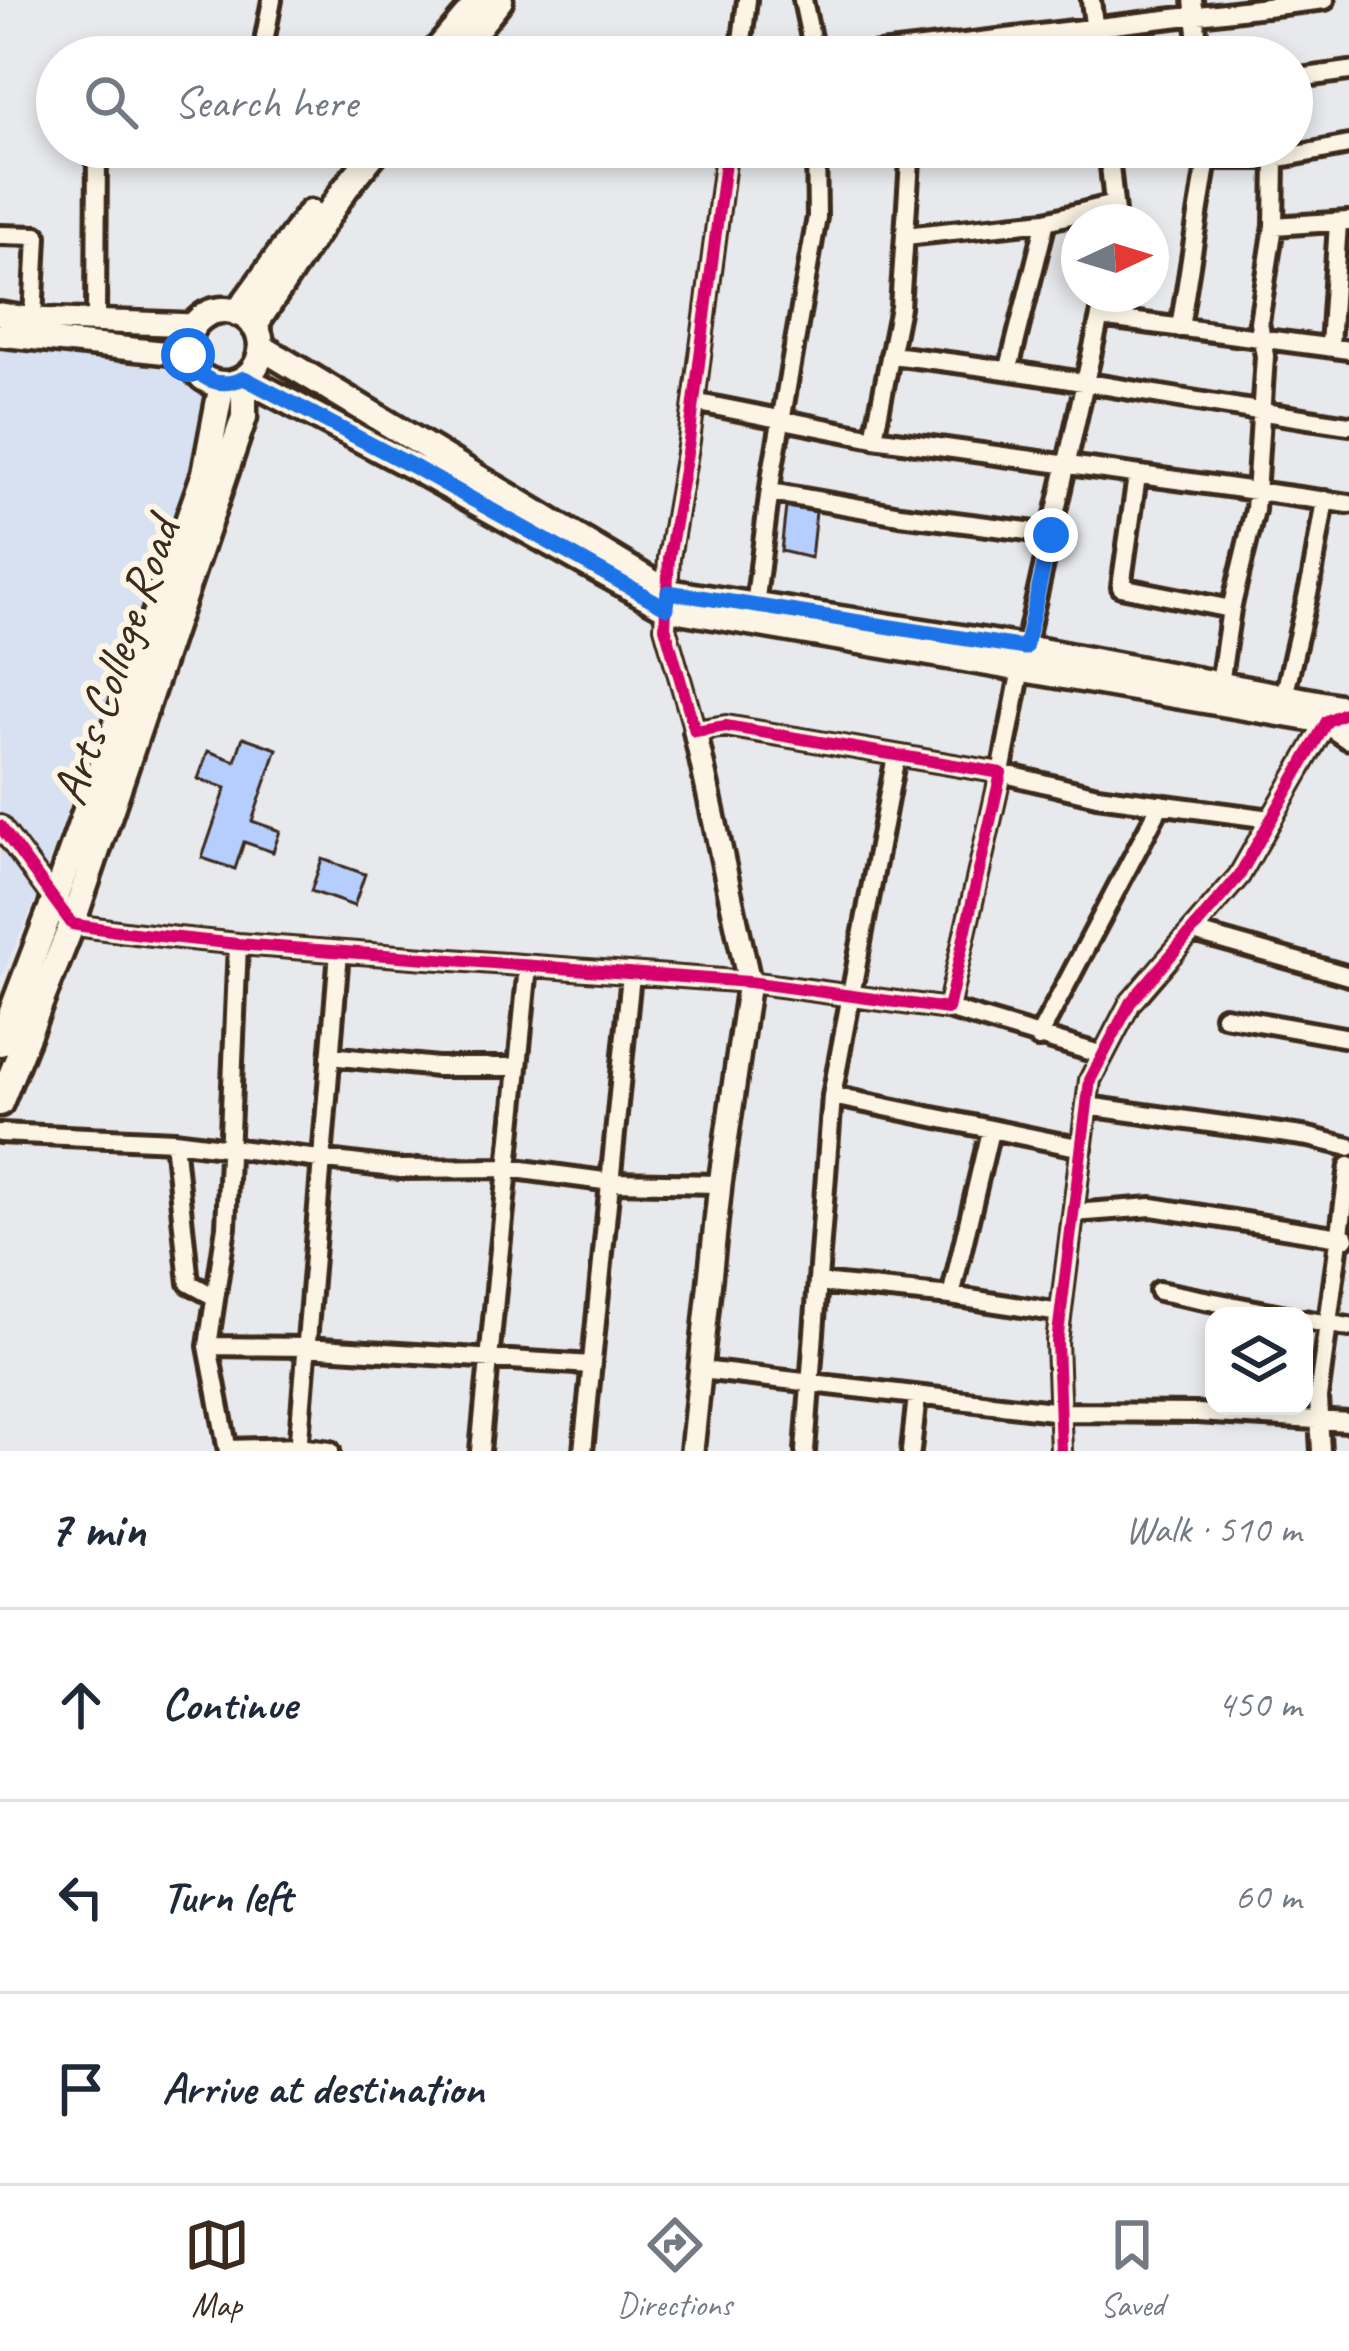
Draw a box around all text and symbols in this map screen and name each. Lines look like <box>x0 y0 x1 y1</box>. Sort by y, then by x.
search box <box>36 36 1313 168</box>
icon: search <box>78 69 144 135</box>
text: Search here <box>174 74 357 131</box>
north arrow <box>1061 204 1169 312</box>
route start <box>161 328 215 382</box>
street label: Arts College Road <box>36 503 196 813</box>
route end <box>1024 508 1078 562</box>
map controls <box>1205 1307 1313 1415</box>
button: layers <box>1205 1307 1313 1415</box>
text: 7 min <box>48 1497 146 1561</box>
text: Walk · 510 m <box>1125 1505 1301 1554</box>
icon: ahead <box>48 1672 114 1738</box>
text: Continue <box>162 1676 296 1733</box>
text: 450 m <box>1217 1680 1301 1729</box>
icon: left <box>48 1864 114 1930</box>
text: Turn left <box>162 1868 292 1925</box>
text: 60 m <box>1235 1872 1301 1921</box>
icon: arrive <box>48 2056 114 2122</box>
text: Arrive at destination <box>162 2060 484 2117</box>
tab: Map <box>184 2212 250 2326</box>
tab: Directions <box>617 2212 732 2326</box>
tab: Saved <box>1099 2212 1165 2326</box>

